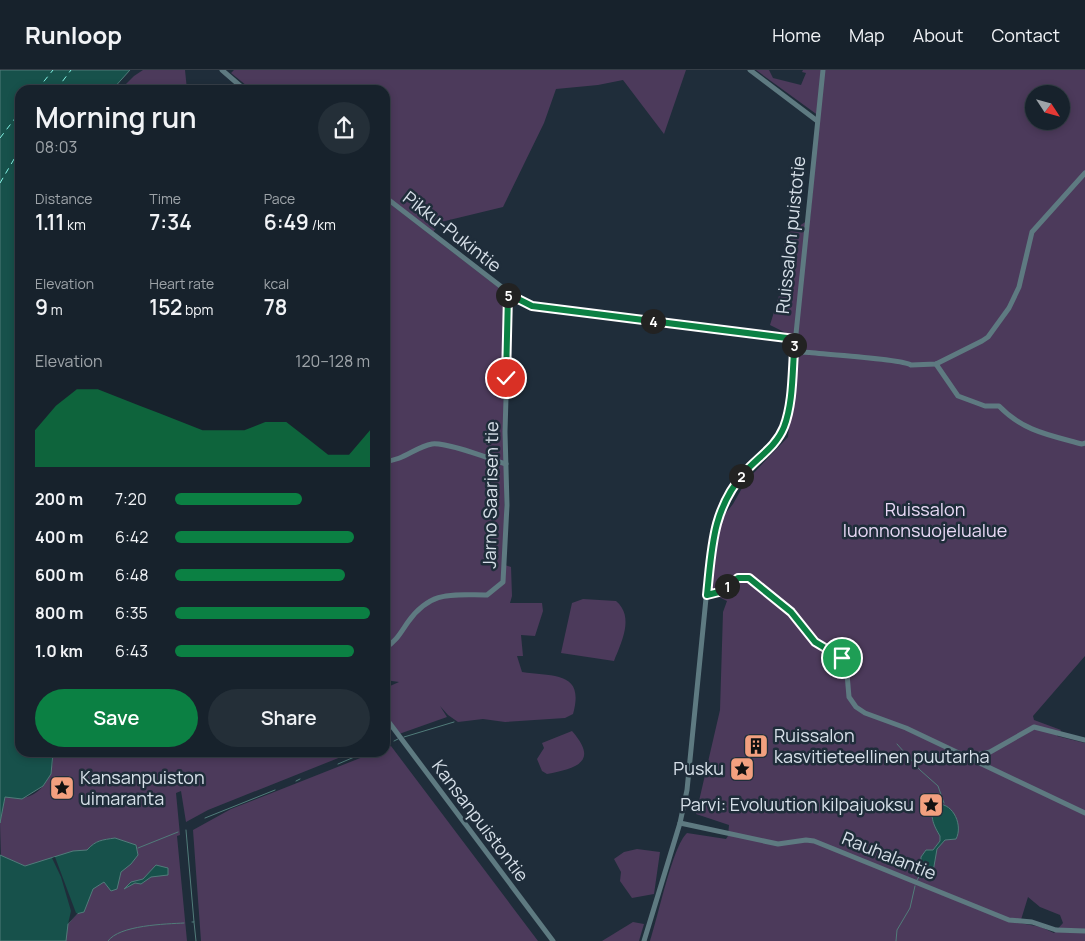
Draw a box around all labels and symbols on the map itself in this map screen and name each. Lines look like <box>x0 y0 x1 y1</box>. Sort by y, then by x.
north arrow <box>1025 85 1070 130</box>
street label: Ruissalon puistotie <box>770 155 810 315</box>
street label: Pikku-Pukintie <box>399 185 507 277</box>
pin: 5 <box>496 282 520 308</box>
pin: 4 <box>640 308 666 334</box>
pin: 3 <box>782 332 806 358</box>
pin <box>485 357 527 399</box>
street label: Jarno Saarisen tie <box>477 421 503 569</box>
pin: 2 <box>728 464 754 488</box>
park label: Ruissalon luonnonsuojelualue <box>843 497 1007 542</box>
pin: 1 <box>714 574 740 598</box>
pin <box>821 637 863 679</box>
place label: Ruissalon kasvitieteellinen puutarha <box>774 723 989 768</box>
building icon: Ruissalon kasvitieteellinen puutarha <box>743 733 769 759</box>
street label: Kansanpuistontie <box>427 755 535 886</box>
place label: Pusku <box>673 756 724 780</box>
place icon: Pusku <box>729 756 755 782</box>
place label: Kansanpuiston uimaranta <box>80 765 205 810</box>
place icon: Kansanpuiston uimaranta <box>49 775 75 801</box>
place label: Parvi: Evoluution kilpajuoksu <box>680 792 914 816</box>
place icon: Parvi: Evoluution kilpajuoksu <box>918 792 944 818</box>
street label: Rauhalantie <box>839 825 940 885</box>

